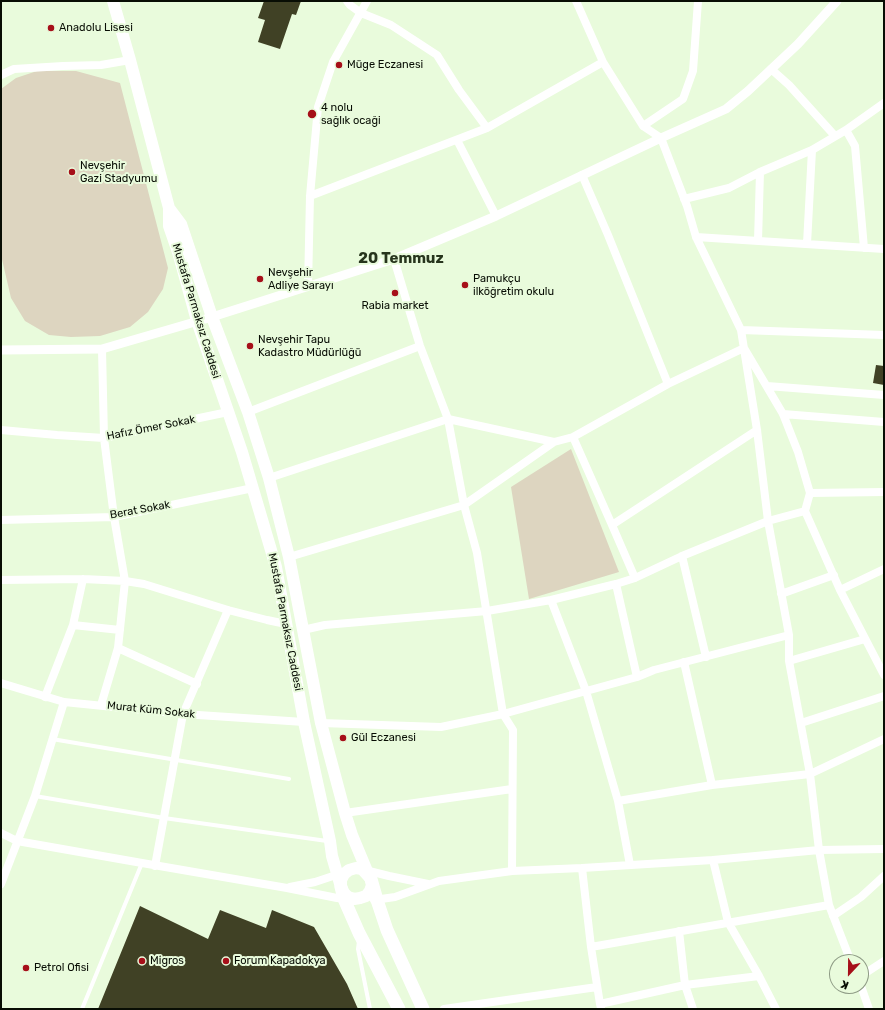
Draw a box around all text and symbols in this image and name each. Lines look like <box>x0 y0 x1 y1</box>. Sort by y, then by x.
place label: Anadolu Lisesi <box>59 21 133 35</box>
marker: Anadolu Lisesi <box>46 23 56 33</box>
place label: Müge Eczanesi <box>347 58 423 72</box>
marker: Müge Eczanesi <box>334 60 344 70</box>
place label: 4 nolu sağlık ocaği <box>321 101 381 127</box>
marker: 4 nolu sağlık ocaği <box>306 108 318 120</box>
place label: Nevşehir Gazi Stadyumu <box>80 159 157 185</box>
marker: Nevşehir Gazi Stadyumu <box>67 167 77 177</box>
street label: Mustafa Parmaksız Caddesi <box>169 242 223 380</box>
district label: 20 Temmuz <box>358 250 444 268</box>
place label: Nevşehir Adliye Sarayı <box>268 266 334 292</box>
place label: Pamukçu ilköğretim okulu <box>473 272 554 298</box>
marker: Nevşehir Adliye Sarayı <box>255 274 265 284</box>
marker: Pamukçu ilköğretim okulu <box>460 280 470 290</box>
marker: Rabia market <box>390 288 400 298</box>
place label: Rabia market <box>361 299 429 313</box>
place label: Nevşehir Tapu Kadastro Müdürlüğü <box>258 333 361 359</box>
marker: Nevşehir Tapu Kadastro Müdürlüğü <box>245 341 255 351</box>
street label: Hafız Ömer Sokak <box>106 413 196 443</box>
street label: Berat Sokak <box>109 498 171 522</box>
street label: Mustafa Parmaksız Caddesi <box>265 552 305 692</box>
street label: Murat Küm Sokak <box>106 699 196 721</box>
place label: Gül Eczanesi <box>351 731 416 745</box>
marker: Gül Eczanesi <box>338 733 348 743</box>
place label: Migros <box>150 954 184 968</box>
place label: Forum Kapadokya <box>234 954 326 968</box>
north arrow <box>829 954 869 994</box>
marker: Migros <box>137 956 147 966</box>
marker: Forum Kapadokya <box>221 956 231 966</box>
place label: Petrol Ofisi <box>34 961 89 975</box>
marker: Petrol Ofisi <box>21 963 31 973</box>
text: K <box>839 977 851 992</box>

